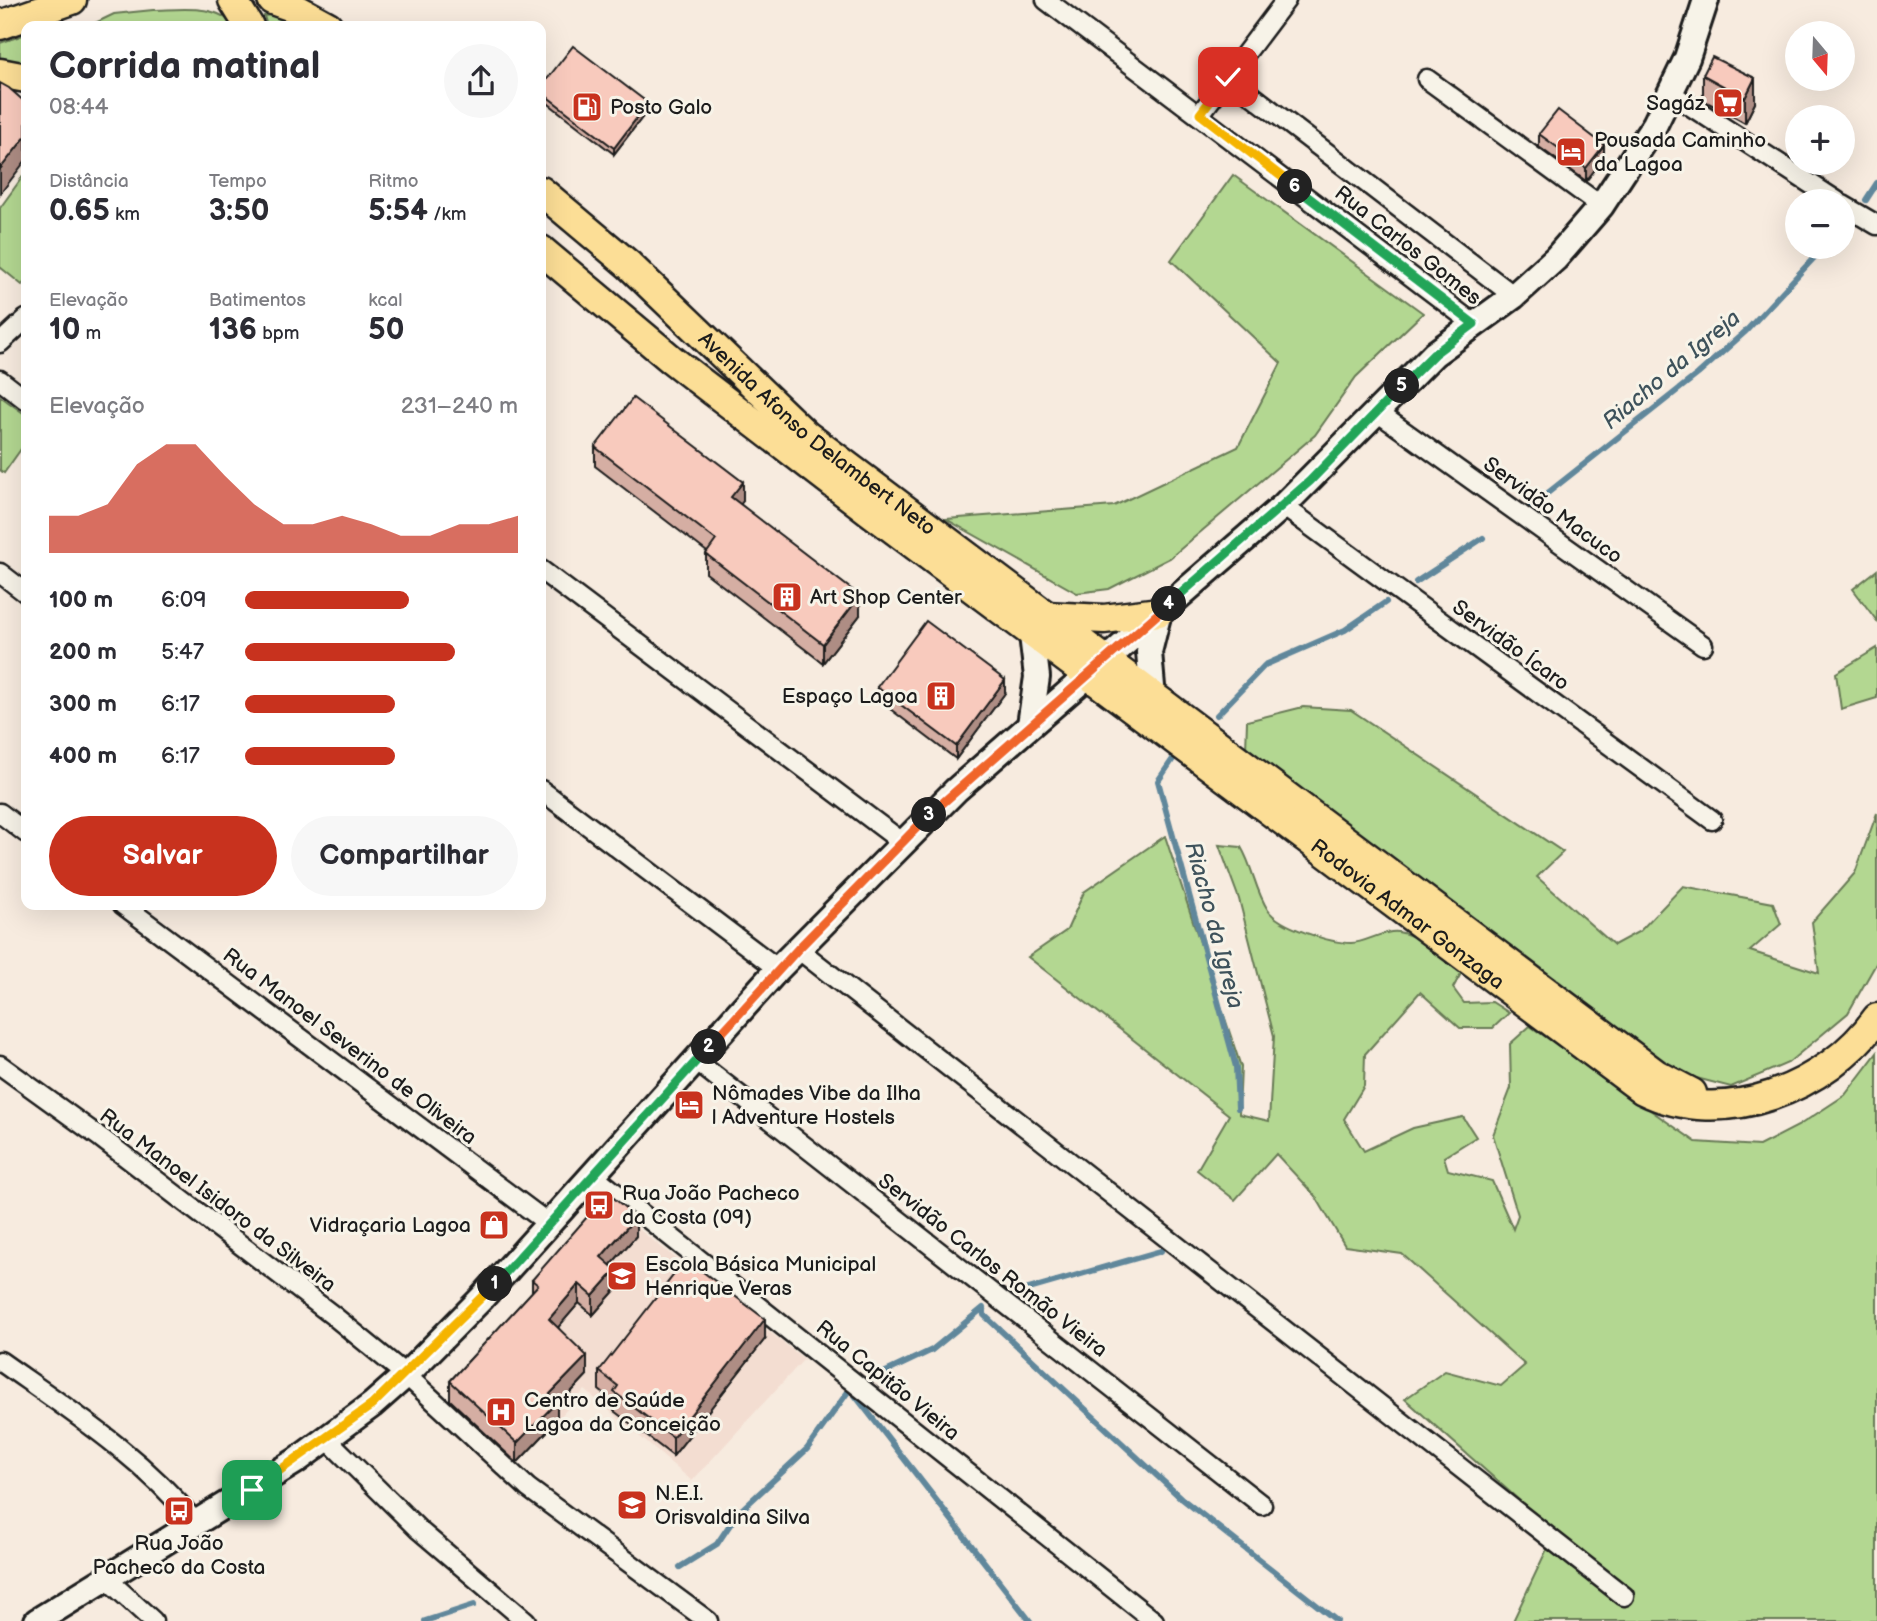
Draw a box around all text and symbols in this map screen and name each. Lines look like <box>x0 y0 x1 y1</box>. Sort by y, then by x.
north arrow <box>1785 21 1855 91</box>
map controls <box>1785 21 1855 259</box>
text: Corrida matinal <box>49 44 320 89</box>
button: share <box>444 44 518 118</box>
pin <box>1198 47 1258 107</box>
icon: check <box>1209 58 1247 96</box>
supermarket icon: Sagáz <box>1711 86 1745 120</box>
fuel station icon: Posto Galo <box>570 90 604 124</box>
place label: Sagáz <box>1646 91 1706 116</box>
text: 08:44 <box>49 93 109 121</box>
place label: Posto Galo <box>610 95 712 120</box>
button: + <box>1785 105 1855 175</box>
place label: Pousada Caminho da Lagoa <box>1594 128 1766 177</box>
hotel icon: Pousada Caminho da Lagoa <box>1554 135 1588 169</box>
text: Distância <box>49 170 129 193</box>
text: Tempo <box>209 170 267 193</box>
text: Ritmo <box>368 170 419 193</box>
pin: 6 <box>1278 170 1312 204</box>
text: 6 <box>1289 175 1300 198</box>
street label: Rua Carlos Gomes <box>1329 180 1486 310</box>
button: − <box>1785 189 1855 259</box>
text: 0.65 <box>49 193 110 229</box>
text: 3:50 <box>209 193 269 229</box>
text: 5:54 <box>368 193 428 229</box>
text: km <box>110 203 140 226</box>
text: /km <box>428 203 467 226</box>
text: Elevação <box>49 289 128 312</box>
text: Batimentos <box>209 289 306 312</box>
text: kcal <box>368 289 402 312</box>
water label: Riacho da Igreja <box>1597 304 1746 436</box>
text: 10 <box>49 312 80 348</box>
text: 136 <box>209 312 257 348</box>
text: 50 <box>368 312 404 348</box>
text: m <box>80 322 101 345</box>
text: bpm <box>257 322 300 345</box>
street label: Avenida Afonso Delambert Neto <box>693 327 940 541</box>
pin: 5 <box>1384 368 1420 404</box>
text: 5 <box>1396 374 1407 397</box>
text: Elevação <box>49 392 145 420</box>
text: 231–240 m <box>401 392 518 420</box>
street label: Servidão Macuco <box>1478 452 1627 569</box>
building icon: Art Shop Center <box>770 580 804 614</box>
place label: Art Shop Center <box>810 585 962 610</box>
text: 100 m <box>49 586 113 614</box>
text: 6:09 <box>161 586 207 614</box>
pin: 4 <box>1152 586 1186 622</box>
text: 4 <box>1163 592 1174 615</box>
street label: Servidão Ícaro <box>1448 595 1574 696</box>
text: 200 m <box>49 638 117 666</box>
text: 5:47 <box>161 638 204 666</box>
building icon: Espaço Lagoa <box>924 679 958 713</box>
place label: Espaço Lagoa <box>782 684 918 709</box>
text: 300 m <box>49 690 117 718</box>
text: 6:17 <box>161 690 200 718</box>
text: 400 m <box>49 742 117 770</box>
text: 6:17 <box>161 742 200 770</box>
pin: 3 <box>912 798 946 832</box>
text: 3 <box>923 803 934 826</box>
button: Salvar <box>49 816 277 896</box>
button: Compartilhar <box>291 816 518 896</box>
street label: Rodovia Admar Gonzaga <box>1306 834 1509 995</box>
water label: Riacho da Igreja <box>1178 839 1250 1012</box>
street label: Rua Manoel Severino de Oliveira <box>218 943 481 1150</box>
pin: 2 <box>692 1030 726 1064</box>
text: 2 <box>703 1035 714 1058</box>
place label: Nômades Vibe da Ilha | Adventure Hostels <box>712 1081 921 1130</box>
hotel icon: Nômades Vibe da Ilha | Adventure Hostels <box>672 1088 706 1122</box>
street label: Rua Manoel Isidoro da Silveira <box>95 1103 341 1297</box>
street label: Servidão Carlos Romão Vieira <box>873 1168 1112 1363</box>
place label: Rua João Pacheco da Costa (09) <box>622 1181 800 1230</box>
bus stop icon: Rua João Pacheco da Costa (09) <box>582 1188 616 1222</box>
shop icon: Vidraçaria Lagoa <box>477 1208 511 1242</box>
place label: Vidraçaria Lagoa <box>310 1213 471 1238</box>
place label: Escola Básica Municipal Henrique Veras <box>645 1252 876 1301</box>
school or university icon: Escola Básica Municipal Henrique Veras <box>605 1259 639 1293</box>
pin: 1 <box>477 1266 512 1302</box>
text: 1 <box>491 1272 499 1295</box>
street label: Rua Capitão Vieira <box>811 1315 964 1446</box>
place label: Centro de Saúde Lagoa da Conceição <box>524 1388 721 1437</box>
hospital icon: Centro de Saúde Lagoa da Conceição <box>484 1395 518 1429</box>
pin <box>222 1460 282 1520</box>
icon: arrive <box>233 1471 271 1509</box>
place label: N.E.I. Orisvaldina Silva <box>655 1481 810 1530</box>
school or university icon: N.E.I. Orisvaldina Silva <box>615 1488 649 1522</box>
bus stop icon: Rua João Pacheco da Costa <box>162 1494 196 1528</box>
place label: Rua João Pacheco da Costa <box>93 1531 265 1580</box>

